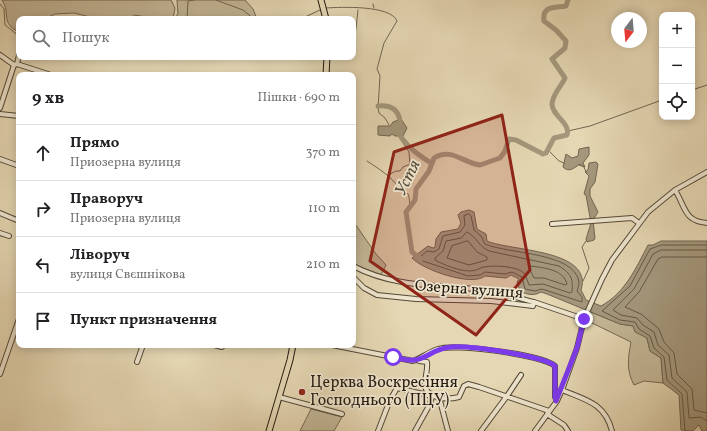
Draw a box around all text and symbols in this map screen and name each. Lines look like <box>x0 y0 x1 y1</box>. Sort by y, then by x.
north arrow <box>611 12 647 48</box>
map controls <box>659 12 695 120</box>
button: + <box>659 12 695 48</box>
search box <box>16 16 356 60</box>
icon: search <box>30 27 52 49</box>
text: Пошук <box>62 28 110 49</box>
button: − <box>659 48 695 84</box>
button: locate <box>659 84 695 120</box>
text: 9 хв <box>32 87 64 110</box>
text: Пішки · 690 m <box>258 89 340 107</box>
text: Прямо <box>70 133 119 154</box>
icon: ahead <box>32 142 54 164</box>
text: 370 m <box>306 144 340 162</box>
text: Приозерна вулиця <box>70 154 181 172</box>
water label: Устя <box>390 156 427 200</box>
text: Праворуч <box>70 189 143 210</box>
icon: right <box>32 198 54 220</box>
text: 110 m <box>308 200 340 218</box>
text: Приозерна вулиця <box>70 210 181 228</box>
text: Ліворуч <box>70 245 130 266</box>
icon: left <box>32 254 54 276</box>
text: 210 m <box>306 256 340 274</box>
text: вулиця Свєшнікова <box>70 266 186 284</box>
street label: Озерна вулиця <box>414 275 524 305</box>
icon: arrive <box>32 310 54 332</box>
text: Пункт призначення <box>70 310 217 331</box>
route end <box>575 310 593 328</box>
route start <box>384 348 402 366</box>
place label: Церква Воскресіння Господнього (ПЦУ) <box>310 372 458 412</box>
marker: Церква Воскресіння Господнього (ПЦУ) <box>297 387 307 397</box>

